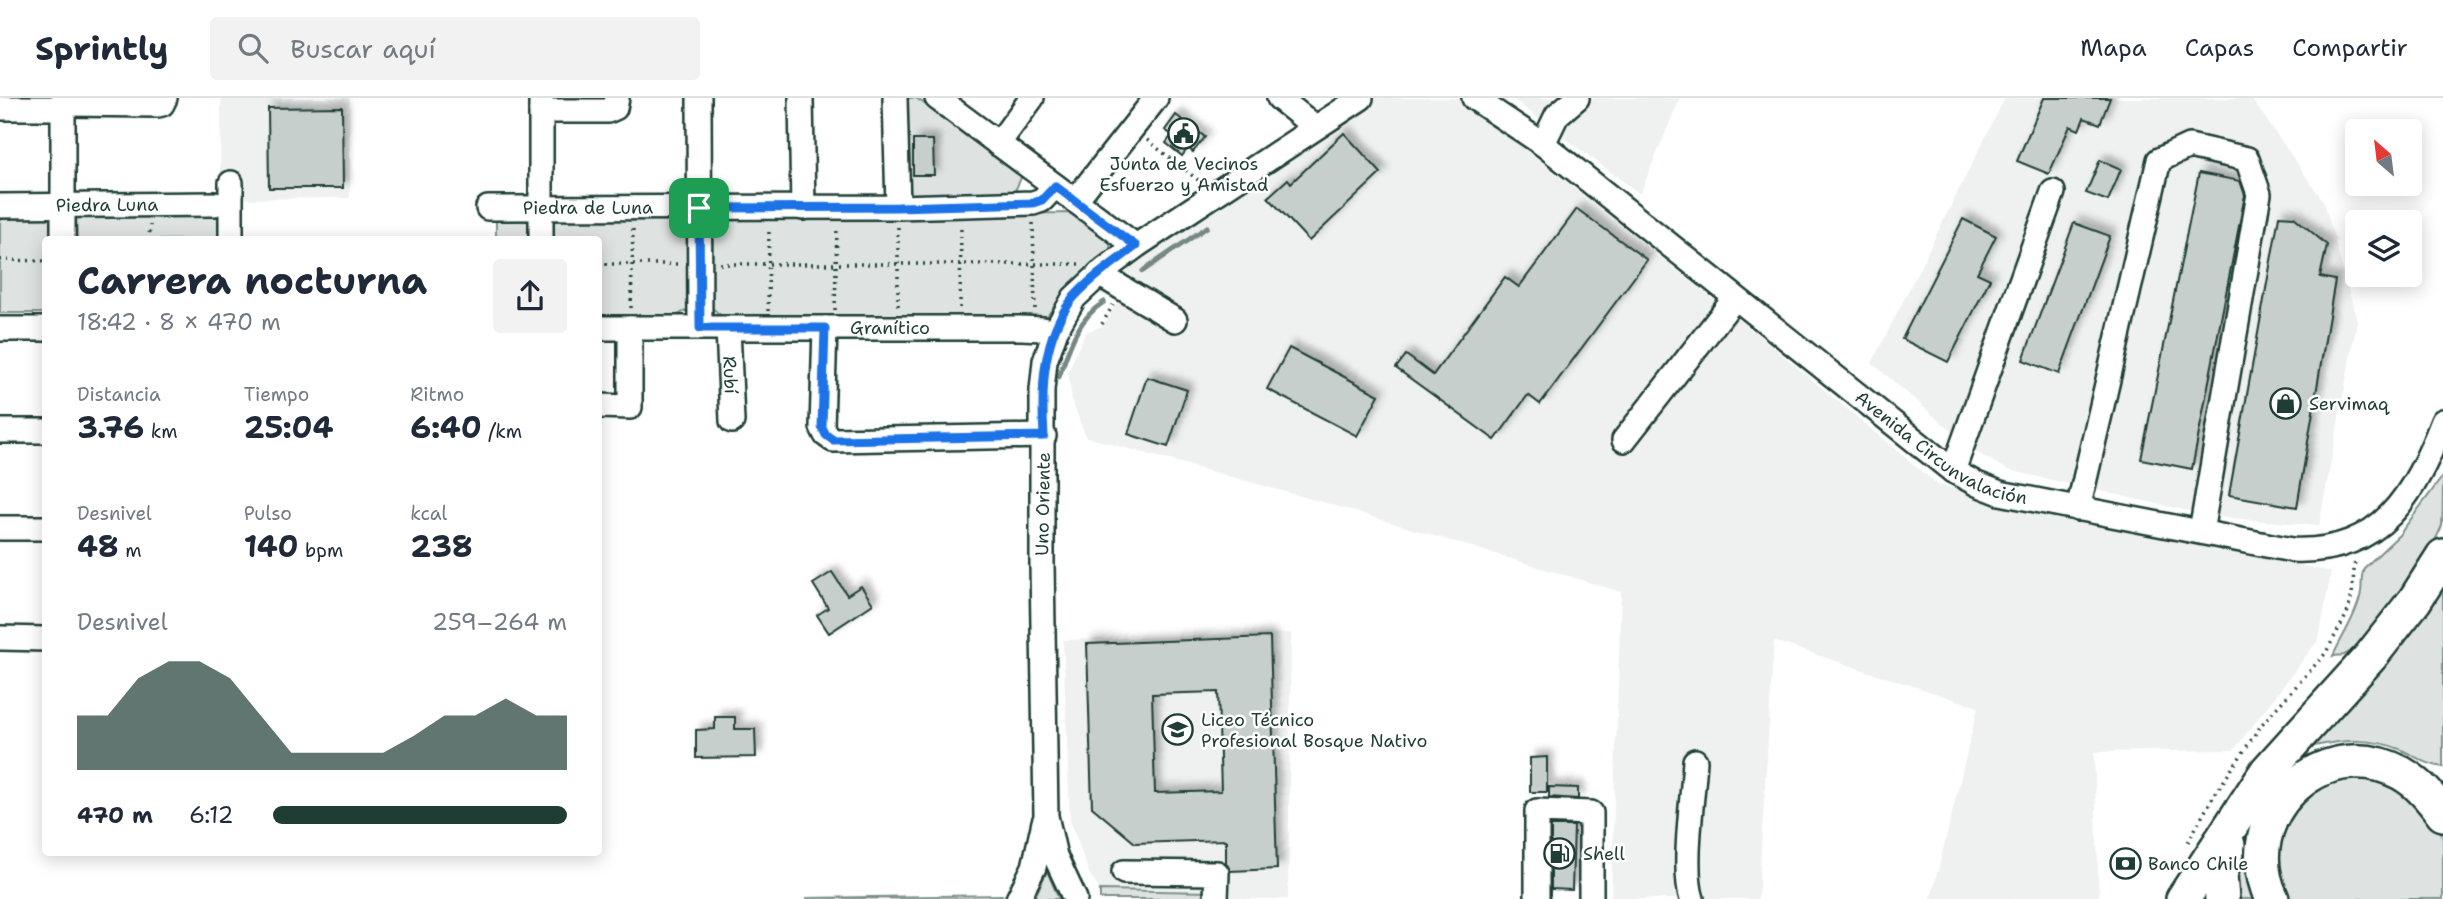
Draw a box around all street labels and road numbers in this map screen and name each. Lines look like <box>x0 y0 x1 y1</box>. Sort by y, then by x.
street label: Piedra Luna <box>56 193 158 217</box>
street label: Piedra de Luna <box>523 196 653 220</box>
street label: Granítico <box>850 316 930 340</box>
street label: Rubí <box>717 356 743 394</box>
street label: Avenida Circunvalación <box>1850 385 2029 510</box>
street label: Uno Oriente <box>1030 452 1056 556</box>

